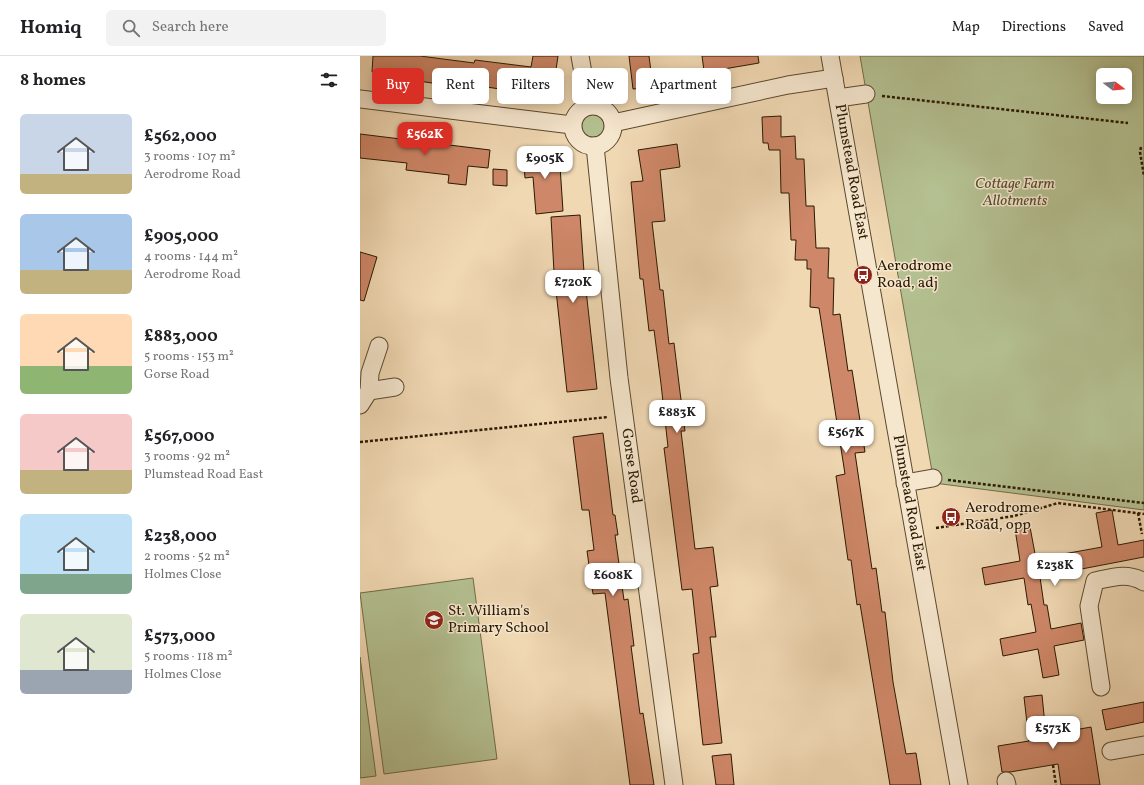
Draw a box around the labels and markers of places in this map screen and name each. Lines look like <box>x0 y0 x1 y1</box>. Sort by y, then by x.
pin: £562K <box>397 122 453 156</box>
pin: £905K <box>517 146 573 180</box>
place label: Aerodrome Road, adj <box>877 256 952 294</box>
bus stop icon: Aerodrome Road, adj <box>852 264 874 286</box>
pin: £720K <box>545 270 601 304</box>
pin: £883K <box>649 400 705 434</box>
pin: £567K <box>818 420 874 454</box>
place label: Aerodrome Road, opp <box>965 498 1040 536</box>
bus stop icon: Aerodrome Road, opp <box>940 506 962 528</box>
pin: £238K <box>1027 553 1083 587</box>
pin: £608K <box>585 563 641 597</box>
place label: St. William's Primary School <box>448 601 549 639</box>
school or university icon: St. William's Primary School <box>423 609 445 631</box>
pin: £573K <box>1025 716 1081 750</box>

